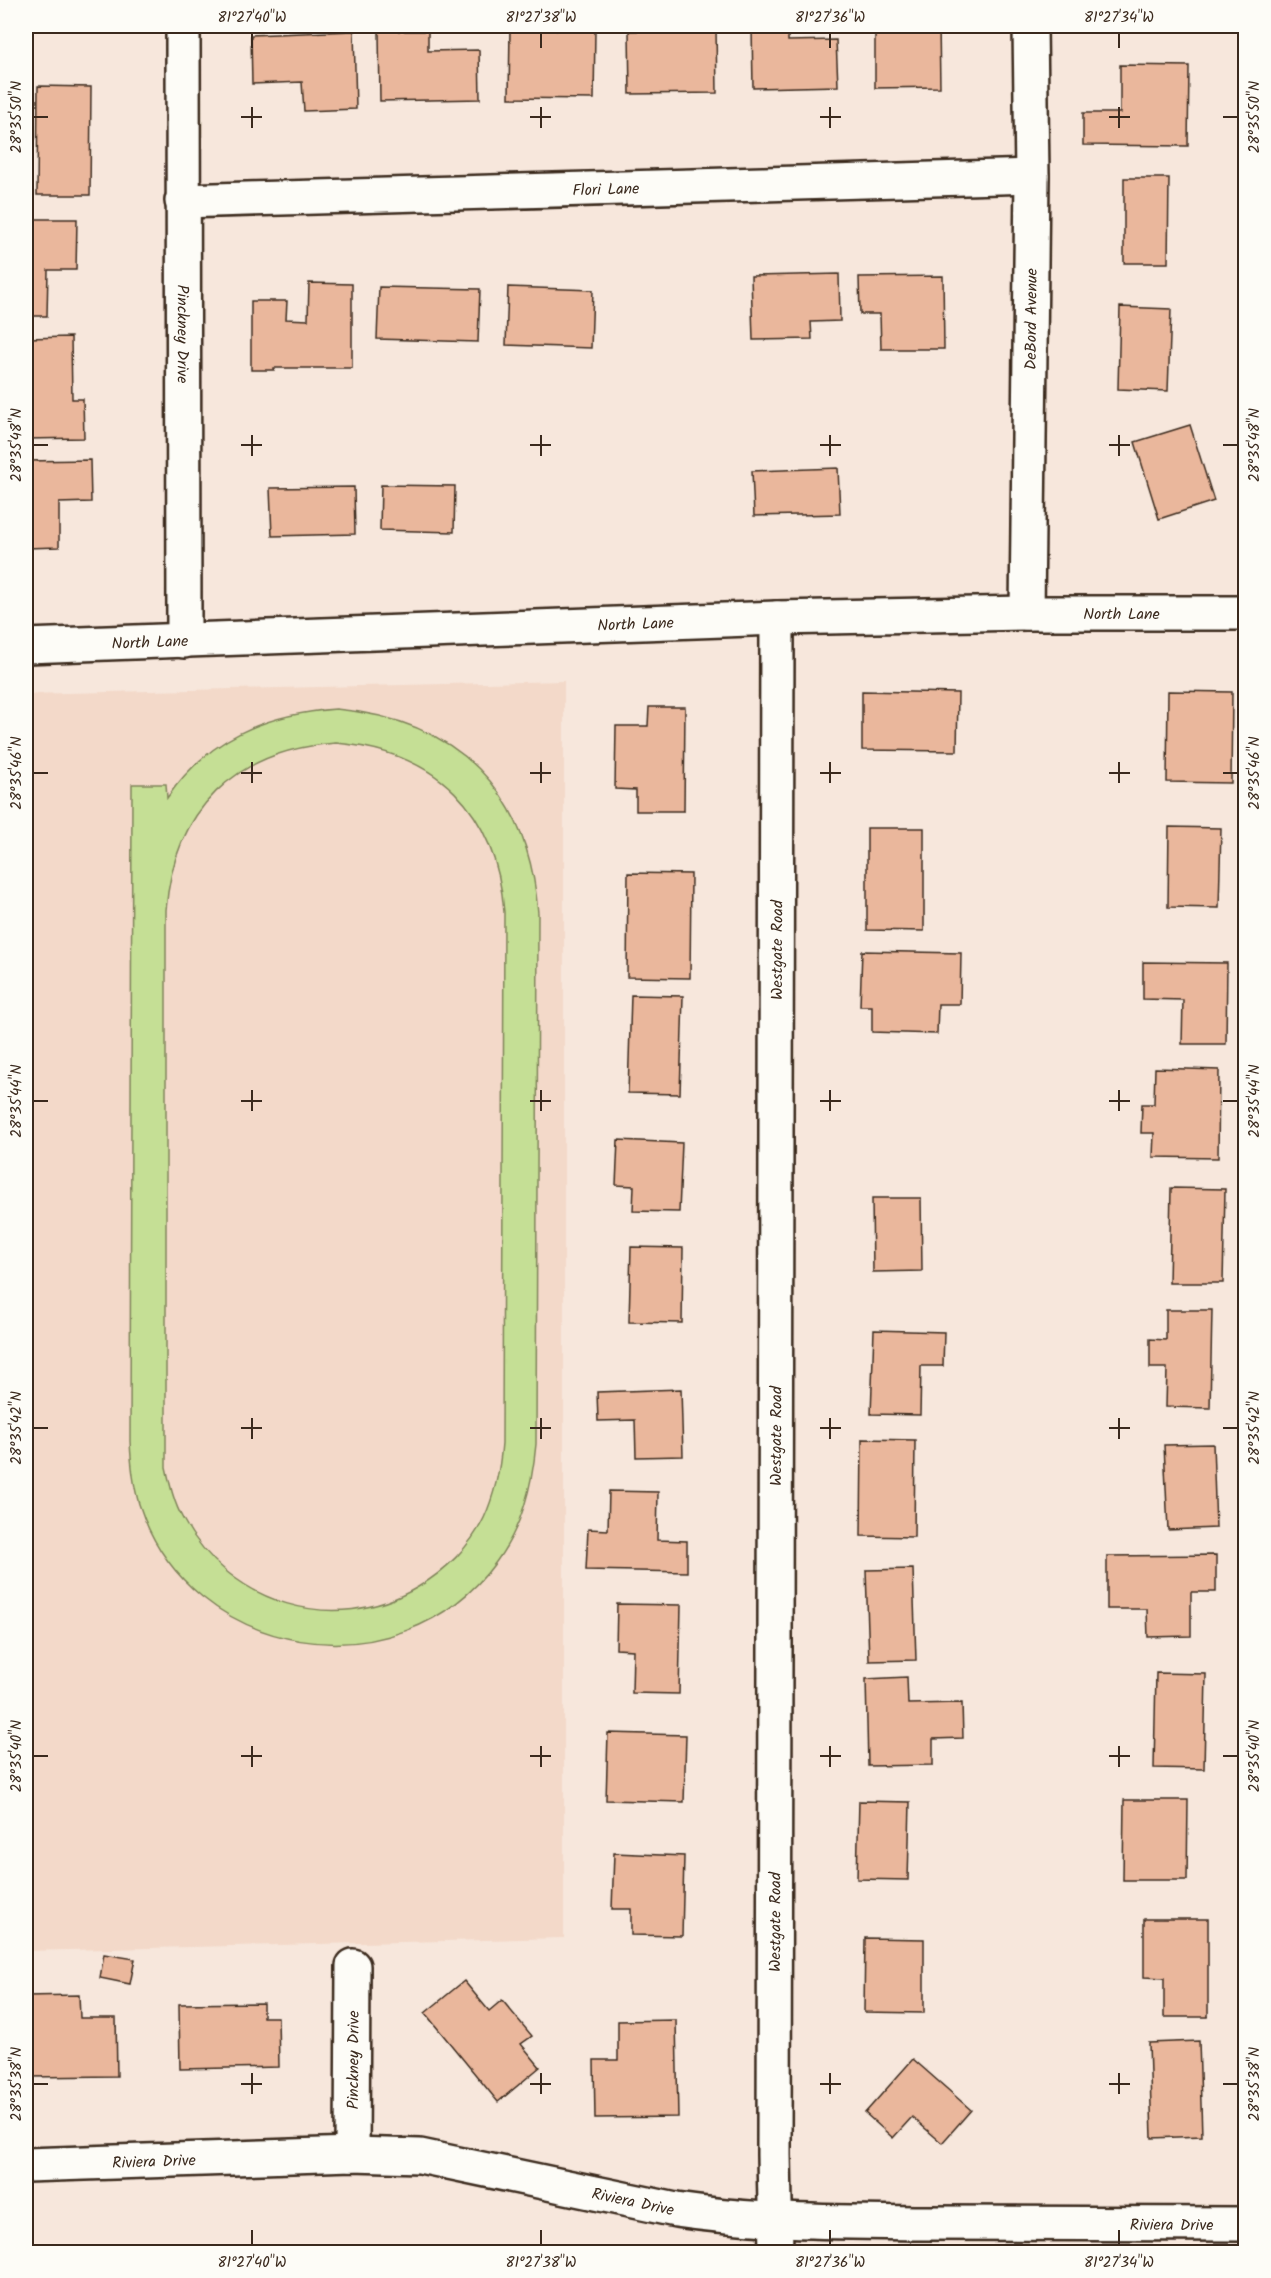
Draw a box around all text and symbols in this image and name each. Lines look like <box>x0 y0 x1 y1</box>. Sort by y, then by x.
text: 81°27'40"W <box>217 6 287 30</box>
text: 81°27'38"W <box>506 6 577 30</box>
text: 81°27'36"W <box>795 6 865 30</box>
text: 81°27'34"W <box>1084 6 1154 30</box>
text: 28°35'50"N <box>5 81 29 153</box>
text: 28°35'50"N <box>1243 81 1267 153</box>
street label: Flori Lane <box>572 177 640 204</box>
street label: DeBord Avenue <box>1019 268 1045 370</box>
street label: Pinckney Drive <box>169 285 195 383</box>
text: 28°35'48"N <box>5 408 29 482</box>
text: 28°35'48"N <box>1243 408 1267 482</box>
street label: North Lane <box>1083 602 1160 627</box>
street label: North Lane <box>597 611 674 639</box>
street label: North Lane <box>111 629 189 657</box>
text: 28°35'46"N <box>5 736 29 810</box>
text: 28°35'46"N <box>1243 736 1267 810</box>
street label: Westgate Road <box>765 899 790 1000</box>
text: 28°35'44"N <box>5 1064 29 1138</box>
text: 28°35'44"N <box>1243 1064 1267 1138</box>
street label: Westgate Road <box>764 1385 790 1486</box>
text: 28°35'42"N <box>5 1391 29 1465</box>
text: 28°35'42"N <box>1243 1391 1267 1465</box>
text: 28°35'40"N <box>5 1720 29 1792</box>
text: 28°35'40"N <box>1243 1720 1267 1792</box>
street label: Westgate Road <box>763 1871 789 1972</box>
street label: Pinckney Drive <box>341 2011 367 2109</box>
text: 28°35'38"N <box>5 2047 29 2121</box>
text: 28°35'38"N <box>1243 2047 1267 2121</box>
street label: Riviera Drive <box>112 2148 196 2176</box>
street label: Riviera Drive <box>589 2182 676 2223</box>
street label: Riviera Drive <box>1130 2213 1213 2238</box>
text: 81°27'40"W <box>217 2251 287 2275</box>
text: 81°27'38"W <box>506 2251 577 2275</box>
text: 81°27'36"W <box>795 2251 865 2275</box>
text: 81°27'34"W <box>1084 2251 1154 2275</box>

